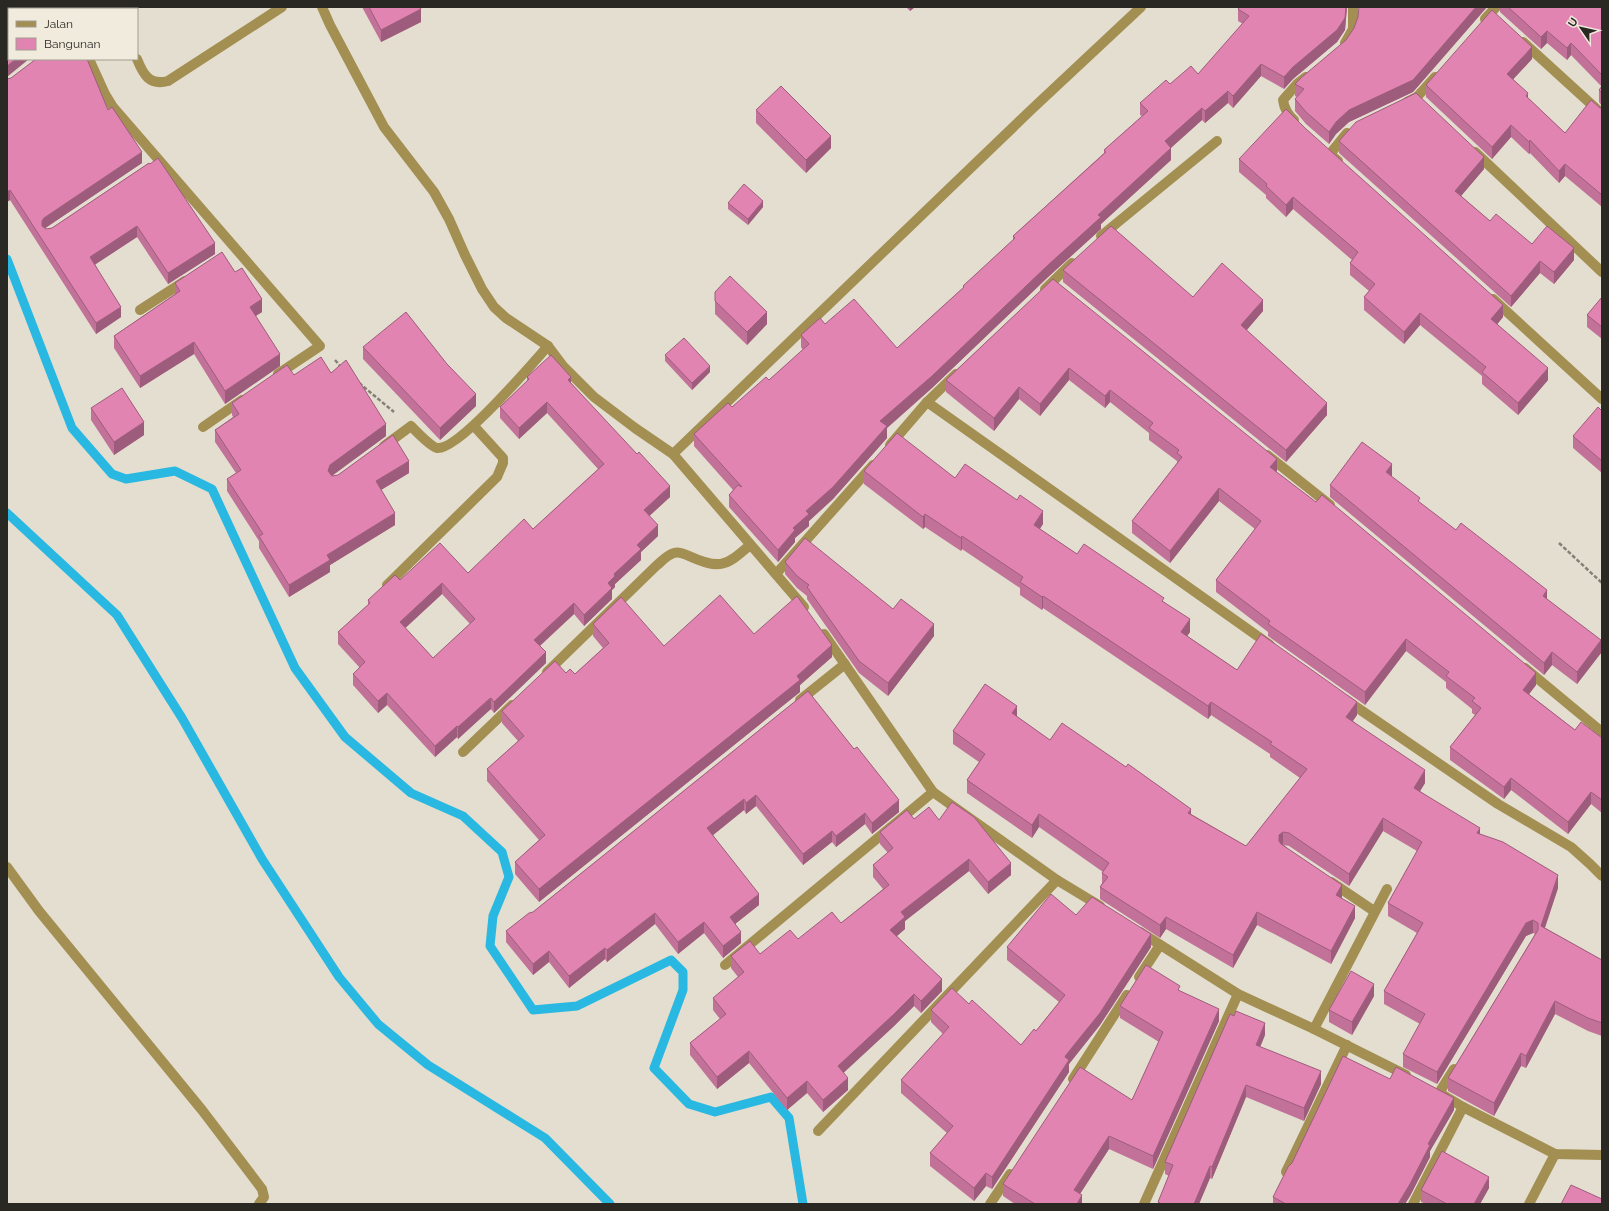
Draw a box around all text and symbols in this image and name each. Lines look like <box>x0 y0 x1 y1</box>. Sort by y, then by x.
legend <box>8 8 138 60</box>
north arrow <box>1561 8 1601 48</box>
text: U <box>1565 16 1581 30</box>
text: Jalan <box>44 17 73 31</box>
text: Bangunan <box>44 37 101 51</box>

